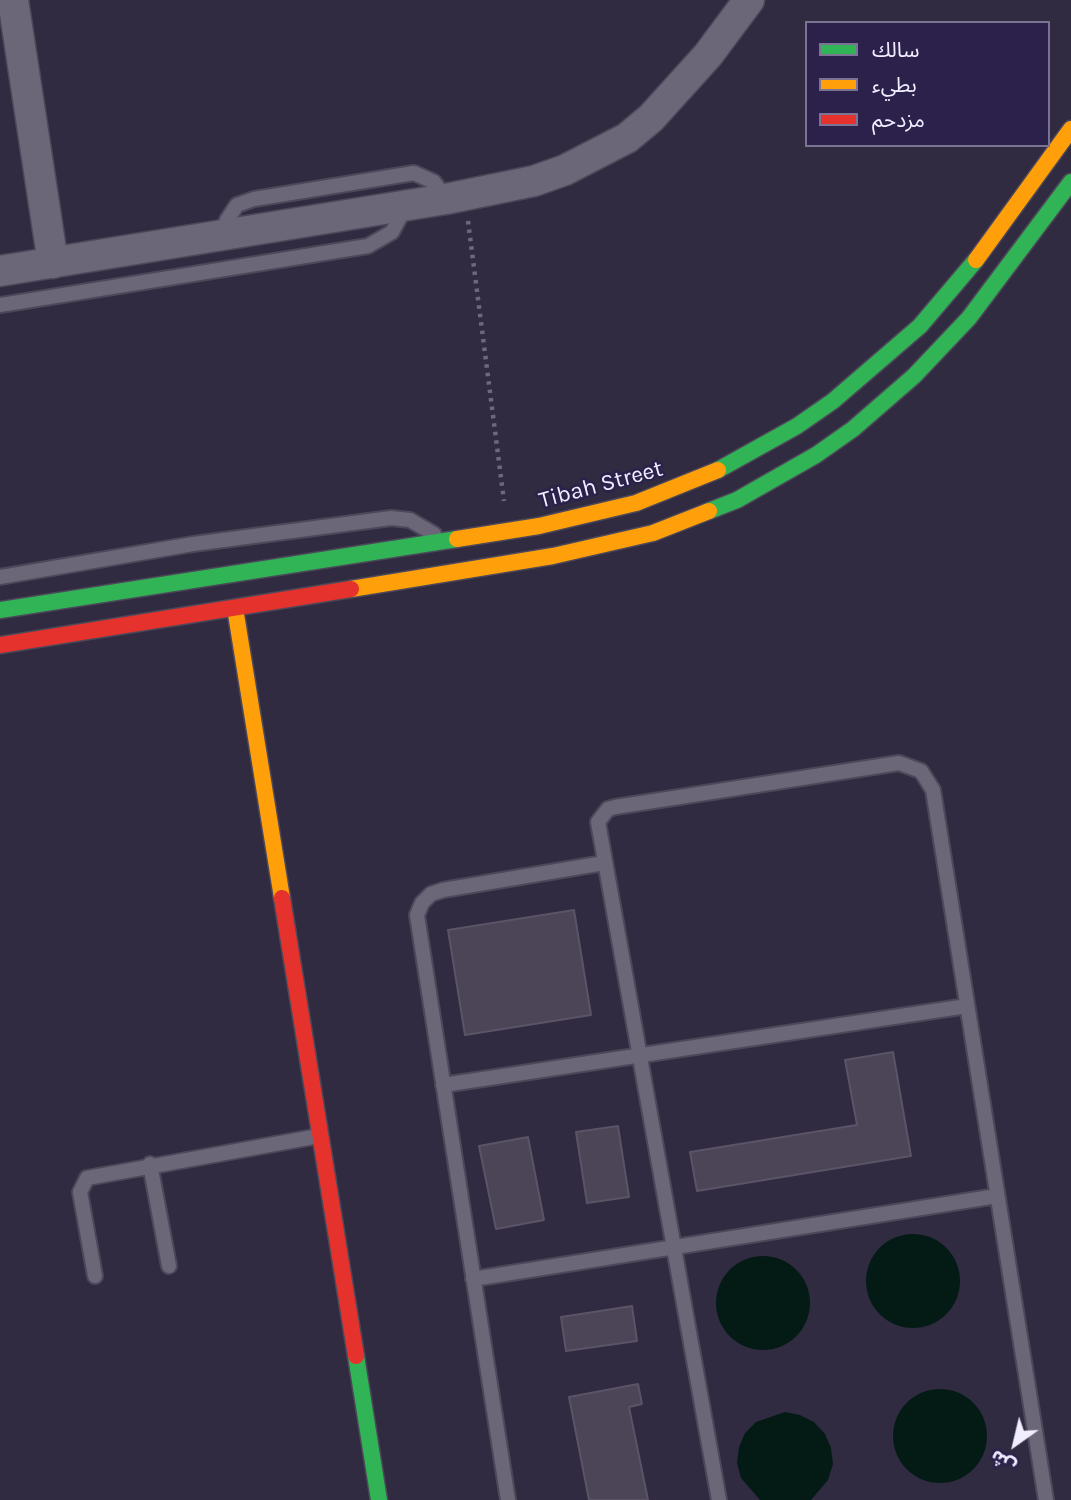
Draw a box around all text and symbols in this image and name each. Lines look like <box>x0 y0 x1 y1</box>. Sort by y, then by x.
legend <box>805 21 1050 147</box>
text: سالك <box>872 38 919 62</box>
text: بطيء <box>872 73 917 97</box>
text: مزدحم <box>872 108 925 132</box>
street label: Tibah Street <box>536 455 666 515</box>
north arrow <box>980 1409 1050 1479</box>
text: ش <box>986 1445 1020 1478</box>

